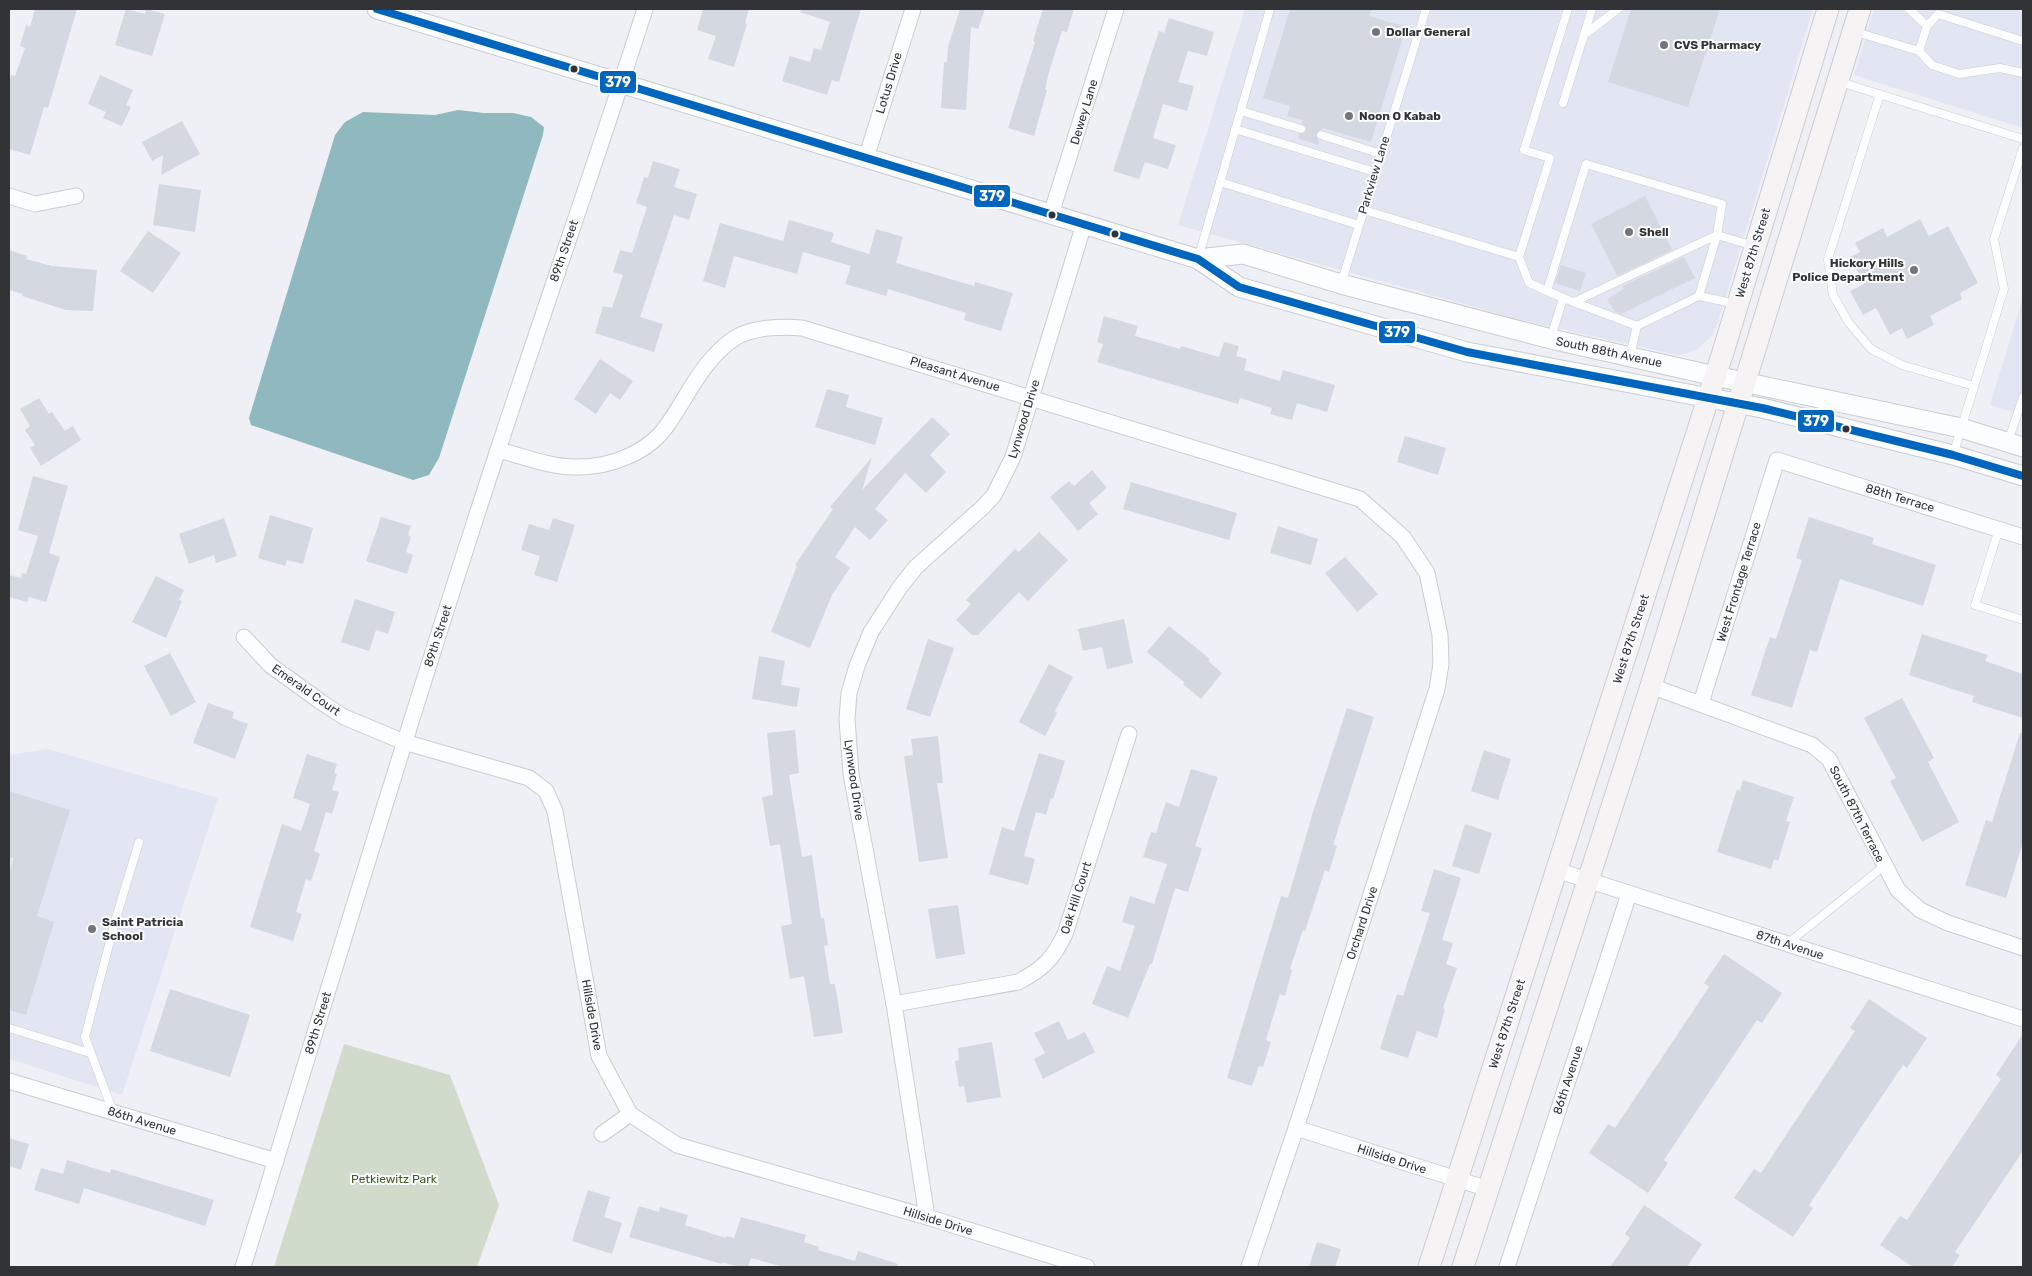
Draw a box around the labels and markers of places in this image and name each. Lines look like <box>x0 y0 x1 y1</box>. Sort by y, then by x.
place label: Dollar General <box>1386 25 1470 39</box>
marker: Dollar General <box>1370 26 1382 38</box>
place label: CVS Pharmacy <box>1674 38 1761 52</box>
marker: CVS Pharmacy <box>1658 39 1670 51</box>
unlabelled marker <box>569 64 579 74</box>
place label: Noon O Kabab <box>1359 109 1441 123</box>
marker: Noon O Kabab <box>1343 110 1355 122</box>
unlabelled marker <box>1047 210 1057 220</box>
place label: Shell <box>1639 225 1669 239</box>
marker: Shell <box>1623 226 1635 238</box>
unlabelled marker <box>1110 229 1120 239</box>
place label: Hickory Hills Police Department <box>1792 256 1904 284</box>
marker: Hickory Hills Police Department <box>1908 264 1920 276</box>
unlabelled marker <box>1841 424 1851 434</box>
place label: Saint Patricia School <box>102 915 183 943</box>
marker: Saint Patricia School <box>86 923 98 935</box>

